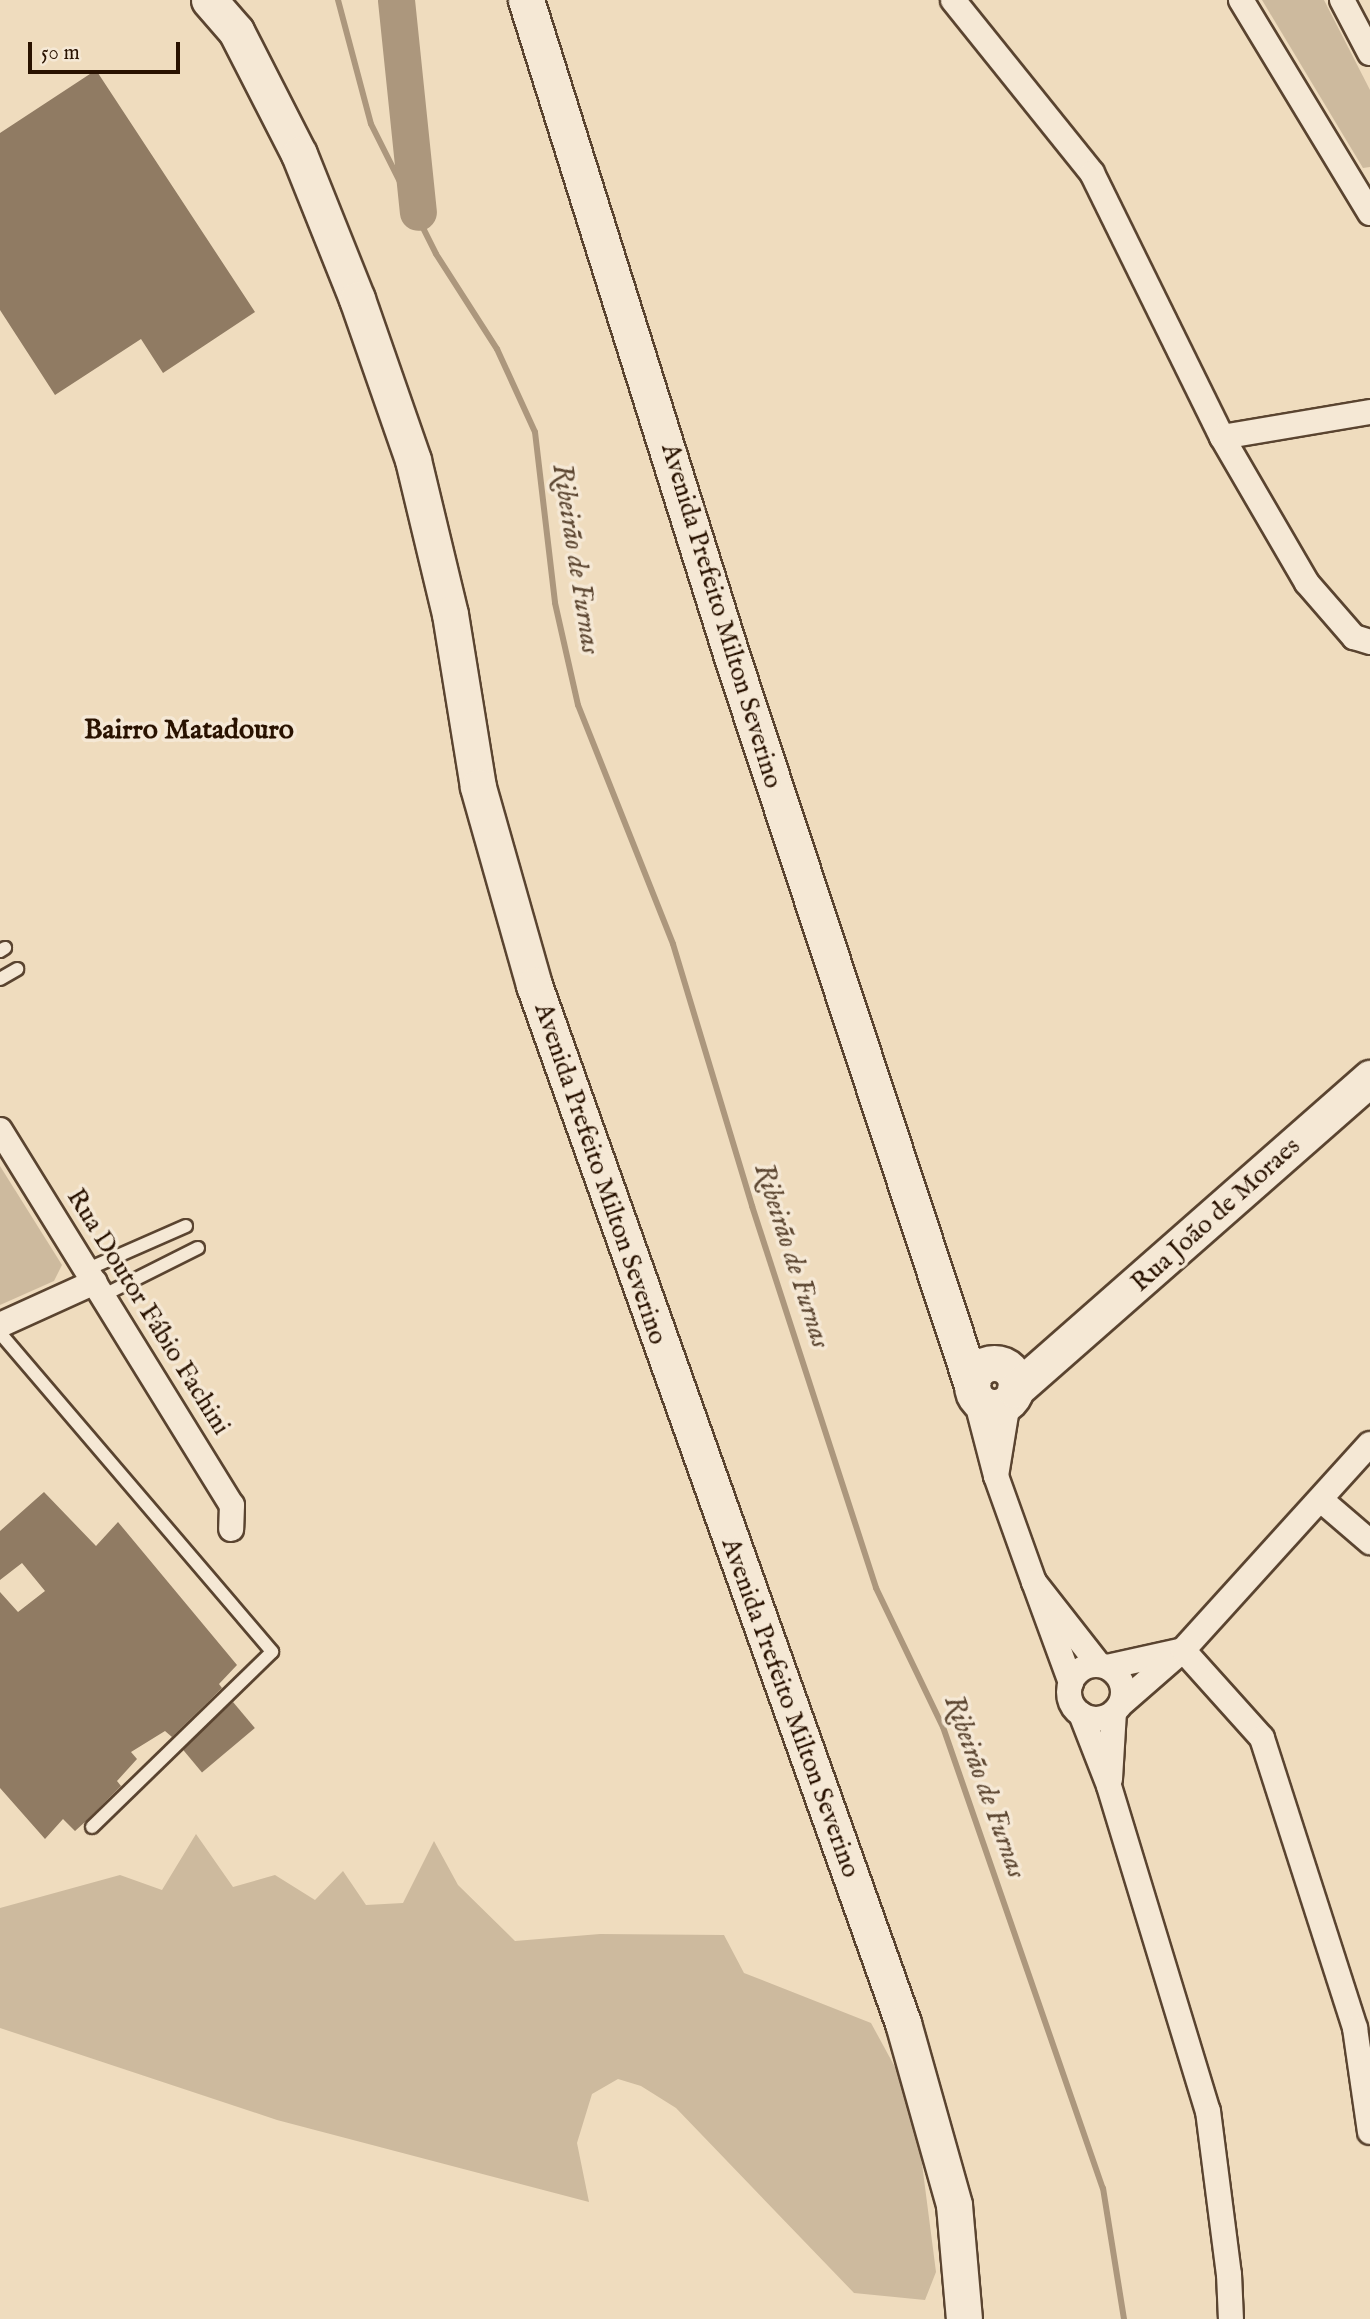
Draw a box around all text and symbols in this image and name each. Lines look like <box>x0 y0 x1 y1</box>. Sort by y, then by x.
scale bar <box>32 28 184 72</box>
text: 50 m <box>41 40 80 67</box>
street label: Avenida Prefeito Milton Severino <box>654 440 788 792</box>
water label: Ribeirão de Furnas <box>543 462 607 656</box>
district label: Bairro Matadouro <box>84 714 294 748</box>
street label: Avenida Prefeito Milton Severino <box>527 999 673 1349</box>
street label: Rua João de Moraes <box>1125 1131 1307 1299</box>
water label: Ribeirão de Furnas <box>745 1159 837 1353</box>
street label: Rua Doutor Fábio Fachini <box>59 1183 237 1441</box>
street label: Avenida Prefeito Milton Severino <box>714 1534 866 1882</box>
water label: Ribeirão de Furnas <box>935 1691 1033 1883</box>

